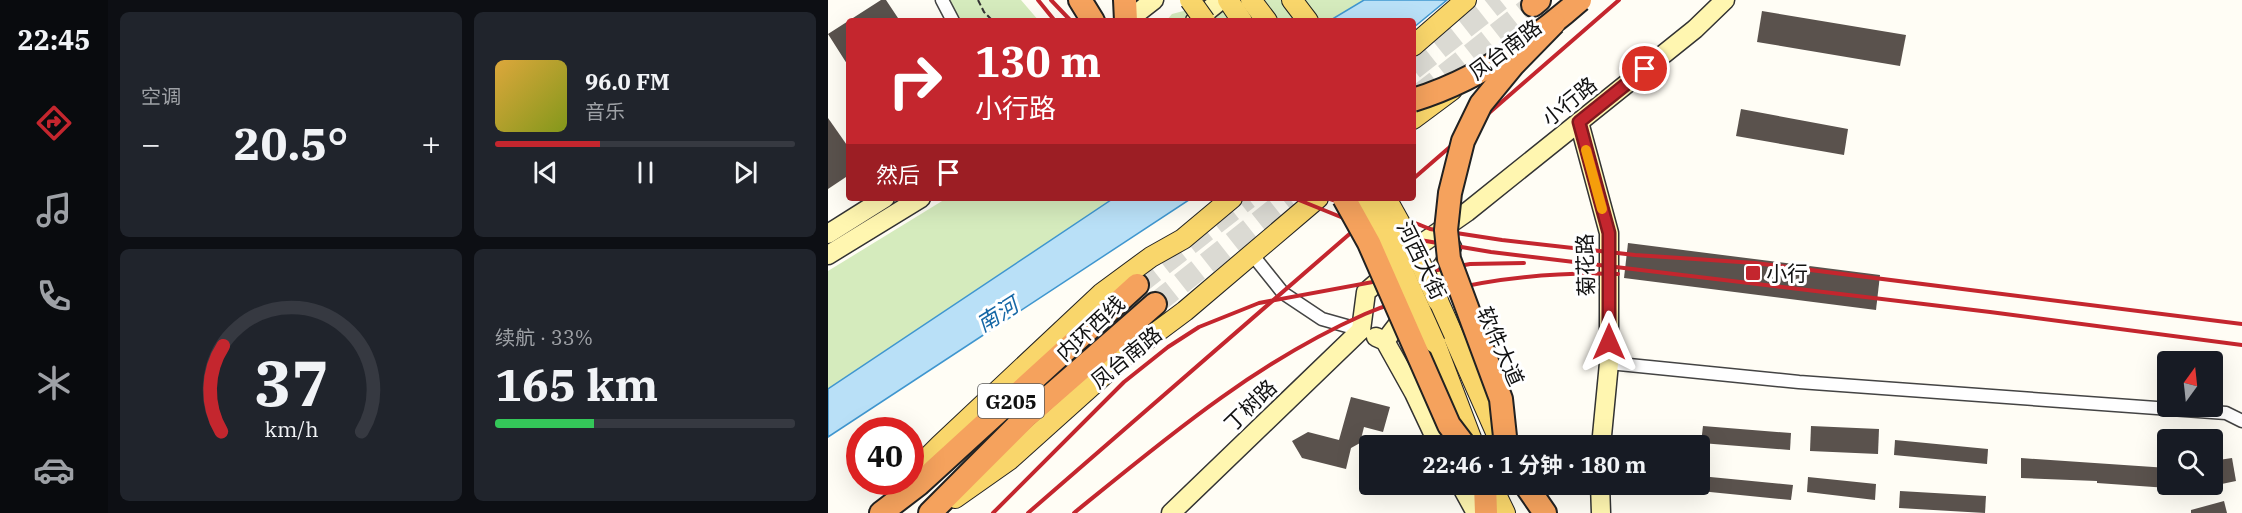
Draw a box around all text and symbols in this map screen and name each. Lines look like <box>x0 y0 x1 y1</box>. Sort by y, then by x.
street label: 凤台南路 <box>1463 13 1547 85</box>
text: 22:45 <box>18 22 90 57</box>
text: 130 m <box>975 34 1101 89</box>
icon: right <box>876 42 954 120</box>
pin <box>1619 43 1670 94</box>
icon: arrive <box>1628 52 1661 85</box>
text: 96.0 FM <box>585 67 670 96</box>
street label: 小行路 <box>1536 70 1602 132</box>
text: 空调 <box>141 83 181 110</box>
text: 小行路 <box>975 90 1056 125</box>
text: 音乐 <box>585 98 625 125</box>
icon: directions <box>33 102 75 144</box>
text: 20.5° <box>234 114 348 172</box>
text: − <box>141 122 161 165</box>
text: + <box>421 122 441 165</box>
icon: previous <box>529 156 562 189</box>
icon: pause <box>629 156 662 189</box>
icon: next <box>729 156 762 189</box>
icon: arrive <box>932 156 965 189</box>
text: 然后 <box>876 160 920 189</box>
icon: music <box>33 189 75 231</box>
street label: 河西大街 <box>1391 216 1453 304</box>
street label: 菊花路 <box>1570 233 1600 297</box>
place label: 小行 <box>1766 259 1808 287</box>
marker: 小行 <box>1744 264 1762 282</box>
icon: phone <box>33 275 75 317</box>
water label: 南河 <box>971 288 1027 338</box>
street label: 内环西线 <box>1050 289 1130 367</box>
street label: 软件大道 <box>1471 302 1531 390</box>
position arrow <box>1577 310 1641 374</box>
street label: 凤台南路 <box>1085 320 1167 394</box>
text: 续航 · 33% <box>495 324 593 351</box>
text: 37 <box>254 342 328 423</box>
north arrow <box>2157 351 2223 417</box>
map controls <box>2157 351 2223 495</box>
text: 165 km <box>495 355 658 413</box>
icon: climate <box>33 362 75 404</box>
street label: 丁树路 <box>1218 373 1282 437</box>
road number: G205 <box>978 384 1044 418</box>
text: km/h <box>264 415 318 443</box>
speed limit sign: 40 <box>846 417 924 495</box>
button: search <box>2157 429 2223 495</box>
icon: car <box>33 449 75 491</box>
text: 22:46 · 1 分钟 · 180 m <box>1423 450 1646 479</box>

